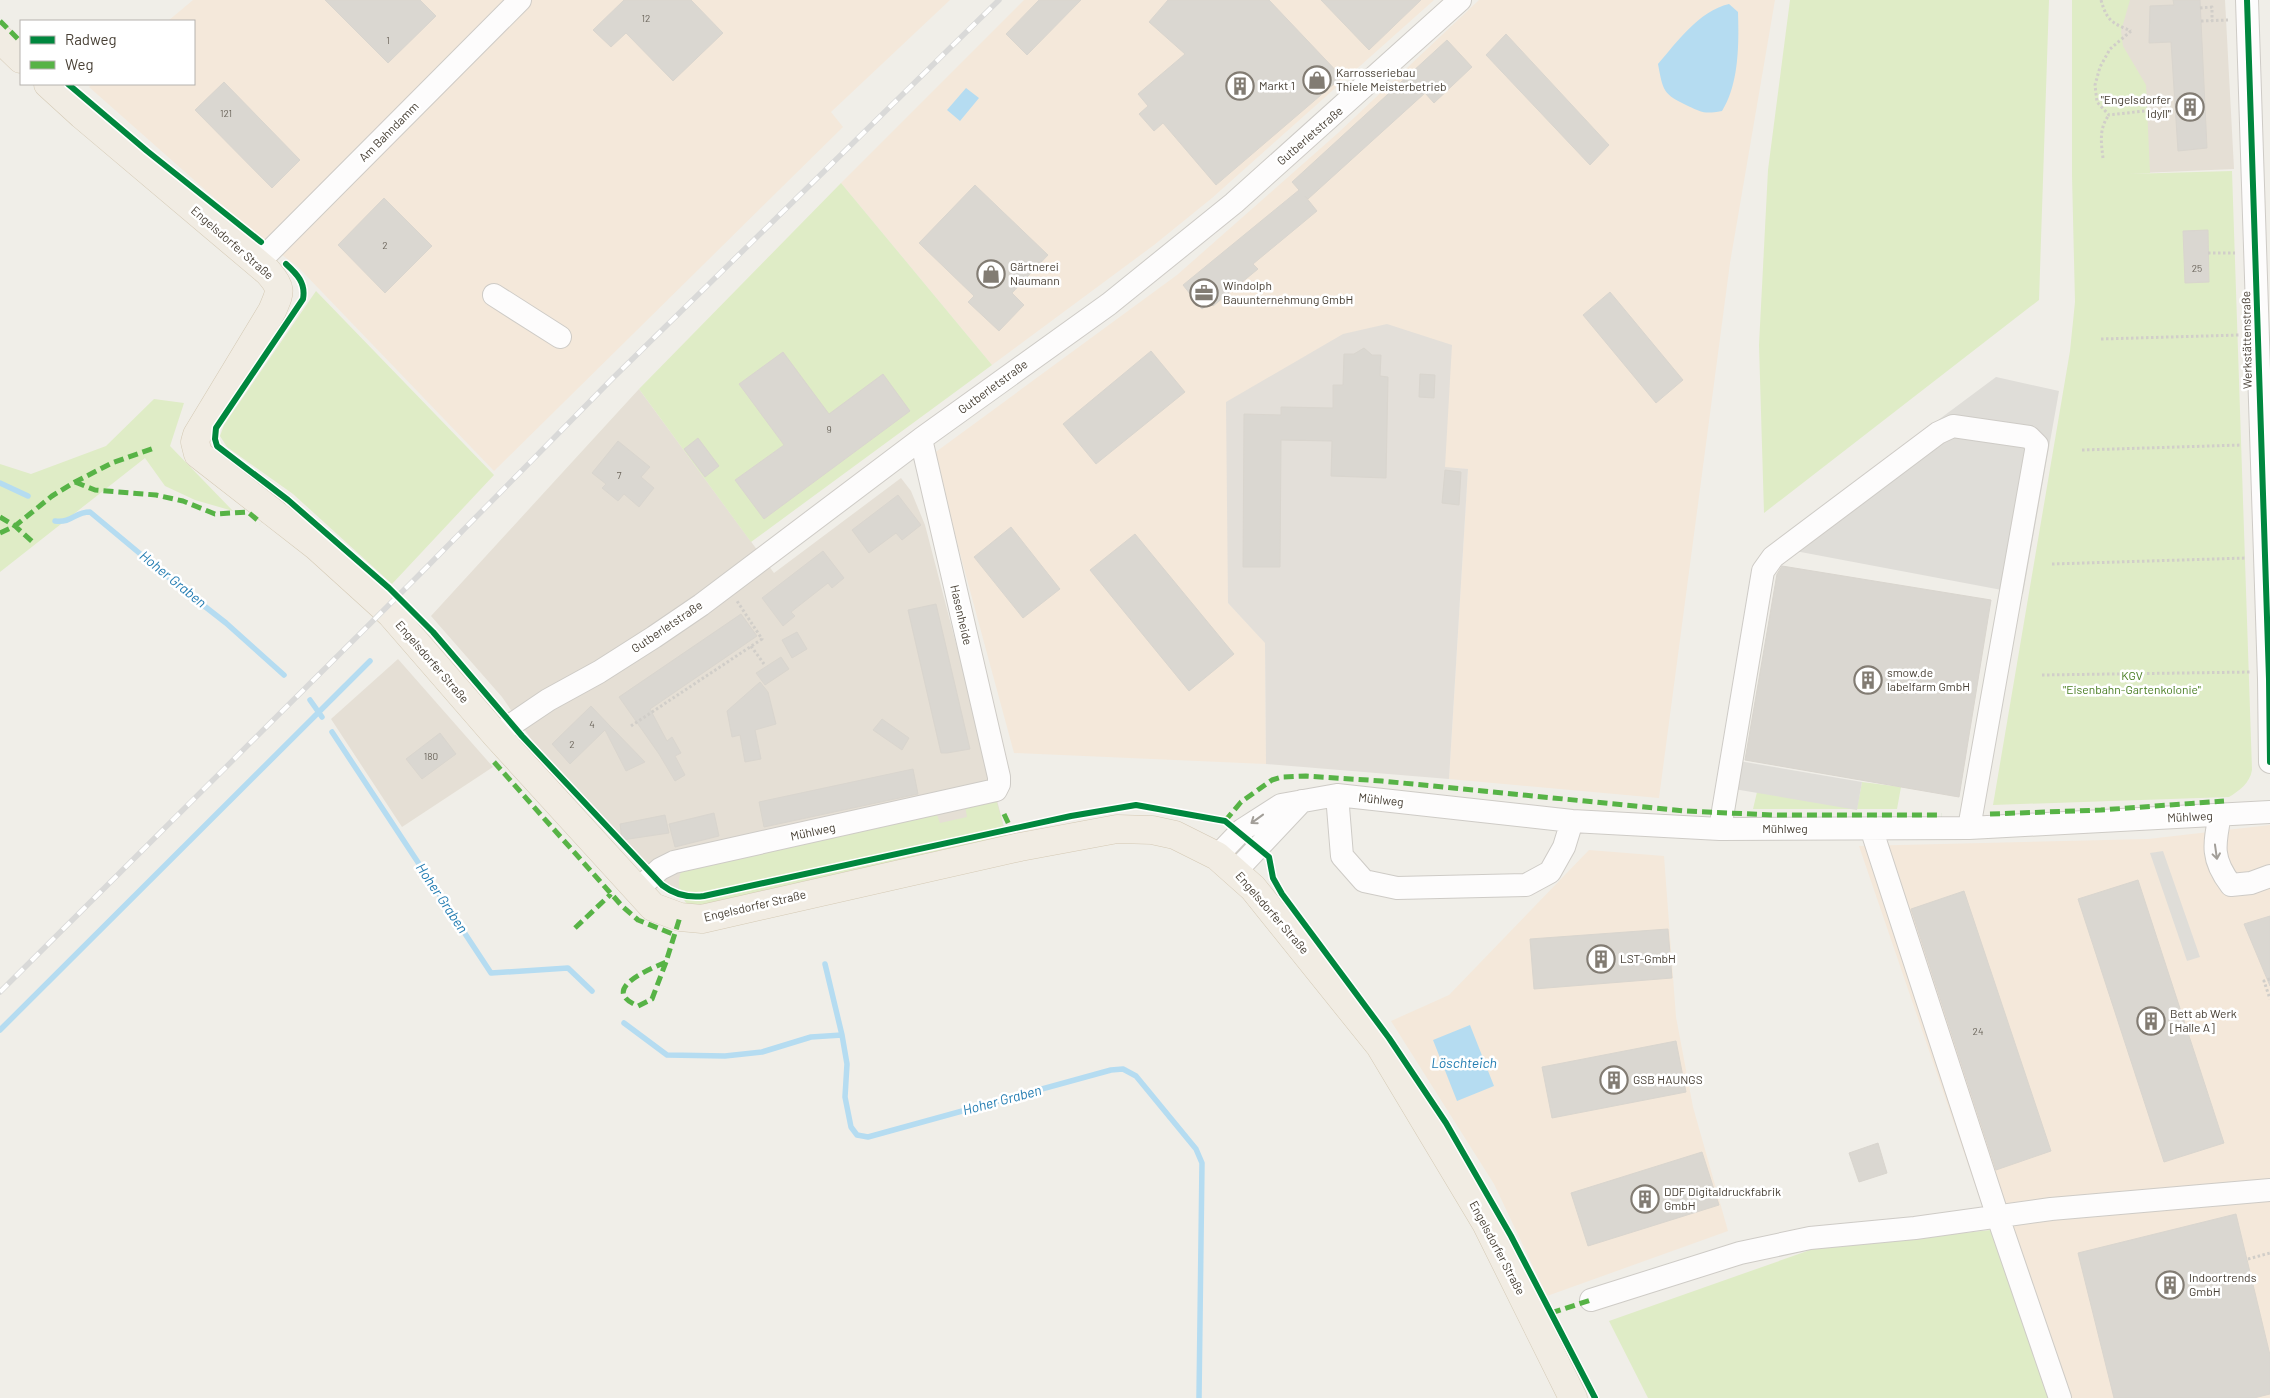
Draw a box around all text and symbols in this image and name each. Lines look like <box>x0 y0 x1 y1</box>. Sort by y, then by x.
house number: 12 <box>642 12 650 24</box>
legend <box>20 20 195 85</box>
text: Radweg <box>65 30 117 48</box>
house number: 1 <box>386 34 390 46</box>
text: Weg <box>65 55 93 73</box>
shop icon: Karrosseriebau Thiele Meisterbetrieb <box>1302 65 1332 95</box>
place label: Karrosseriebau Thiele Meisterbetrieb <box>1336 65 1447 93</box>
building icon: Markt 1 <box>1225 71 1255 101</box>
place label: Markt 1 <box>1259 78 1295 92</box>
place label: "Engelsdorfer Idyll" <box>2101 92 2172 120</box>
building icon: "Engelsdorfer Idyll" <box>2175 92 2205 122</box>
street label: Am Bahndamm <box>356 99 421 164</box>
street label: Gutberletstraße <box>1274 103 1345 168</box>
house number: 121 <box>220 107 232 119</box>
street label: Engelsdorfer Straße <box>189 203 277 282</box>
house number: 2 <box>382 239 388 251</box>
shop icon: Gärtnerei Naumann <box>976 259 1006 289</box>
place label: Gärtnerei Naumann <box>1010 259 1060 287</box>
house number: 25 <box>2192 262 2202 274</box>
office icon: Windolph Bauunternehmung GmbH <box>1189 278 1219 308</box>
place label: Windolph Bauunternehmung GmbH <box>1223 278 1353 306</box>
street label: Werkstättenstraße <box>2238 291 2254 389</box>
street label: Gutberletstraße <box>955 356 1030 416</box>
house number: 9 <box>826 423 832 435</box>
house number: 7 <box>617 469 622 481</box>
water label: Hoher Graben <box>137 547 210 611</box>
street label: Hasenheide <box>948 583 976 646</box>
street label: Gutberletstraße <box>628 597 705 655</box>
street label: Engelsdorfer Straße <box>393 617 472 705</box>
building icon: smow.de labelfarm GmbH <box>1853 665 1883 695</box>
place label: smow.de labelfarm GmbH <box>1887 665 1970 693</box>
park label: KGV "Eisenbahn-Gartenkolonie" <box>2063 668 2201 696</box>
house number: 4 <box>589 718 595 730</box>
house number: 2 <box>569 738 575 750</box>
house number: 180 <box>424 750 438 762</box>
street label: Mühlweg <box>1358 790 1404 808</box>
street label: Mühlweg <box>2167 808 2213 824</box>
one-way arrow <box>1250 814 1264 824</box>
street label: Mühlweg <box>789 819 837 843</box>
street label: Mühlweg <box>1762 821 1808 835</box>
one-way arrow <box>2211 843 2221 859</box>
water label: Hoher Graben <box>413 859 472 936</box>
street label: Engelsdorfer Straße <box>1233 868 1312 956</box>
street label: Engelsdorfer Straße <box>702 886 807 924</box>
building icon: LST-GmbH <box>1586 944 1616 974</box>
place label: LST-GmbH <box>1620 951 1676 965</box>
building icon: Bett ab Werk [Halle A] <box>2136 1006 2166 1036</box>
place label: Bett ab Werk [Halle A] <box>2170 1006 2237 1034</box>
house number: 24 <box>1973 1025 1983 1037</box>
water label: Löschteich <box>1431 1054 1497 1071</box>
building icon: GSB HAUNGS <box>1599 1065 1629 1095</box>
place label: GSB HAUNGS <box>1633 1072 1703 1086</box>
water label: Hoher Graben <box>961 1081 1043 1118</box>
building icon: DDF Digitaldruckfabrik GmbH <box>1630 1184 1660 1214</box>
place label: DDF Digitaldruckfabrik GmbH <box>1664 1184 1781 1212</box>
street label: Engelsdorfer Straße <box>1467 1198 1529 1297</box>
building icon: Indoortrends GmbH <box>2155 1270 2185 1300</box>
place label: Indoortrends GmbH <box>2189 1270 2257 1298</box>

